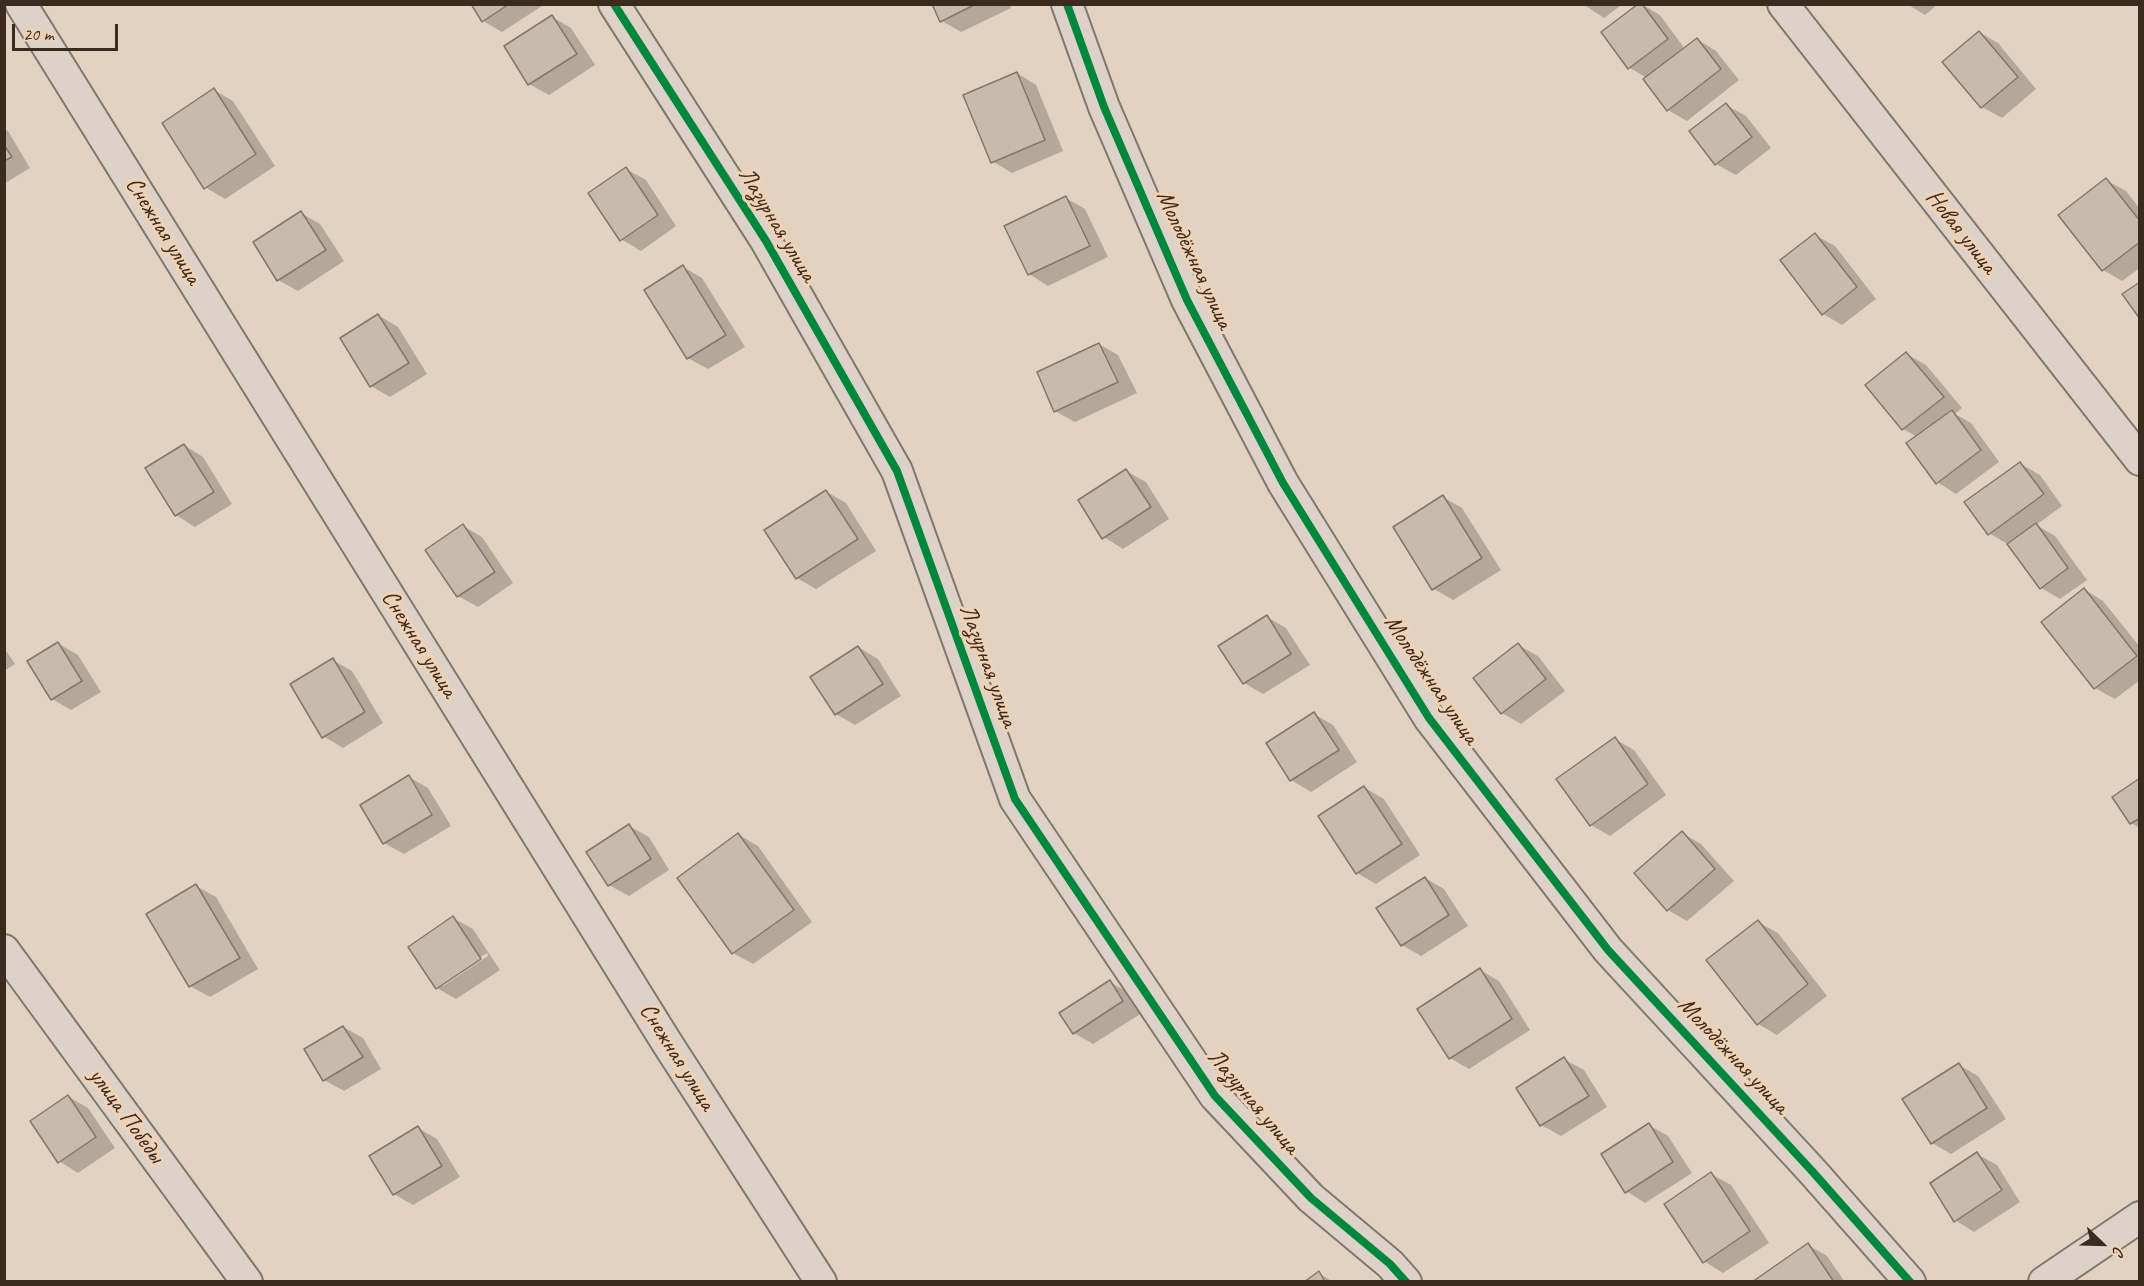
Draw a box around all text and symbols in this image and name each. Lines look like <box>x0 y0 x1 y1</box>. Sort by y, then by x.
scale bar <box>15 12 122 50</box>
text: 20 m <box>23 23 54 45</box>
street label: Лазурная улица <box>732 163 822 287</box>
street label: Снежная улица <box>119 172 207 290</box>
street label: Новая улица <box>1919 184 2003 280</box>
street label: Молодёжная улица <box>1149 186 1239 334</box>
street label: Снежная улица <box>375 585 463 703</box>
street label: Лазурная улица <box>952 601 1024 731</box>
street label: Молодёжная улица <box>1377 610 1485 750</box>
street label: Молодёжная улица <box>1671 991 1795 1121</box>
street label: Снежная улица <box>633 998 721 1116</box>
street label: Лазурная улица <box>1201 1044 1305 1160</box>
street label: улица Победы <box>82 1063 170 1169</box>
north arrow <box>2072 1214 2132 1274</box>
text: С <box>2108 1244 2129 1259</box>

